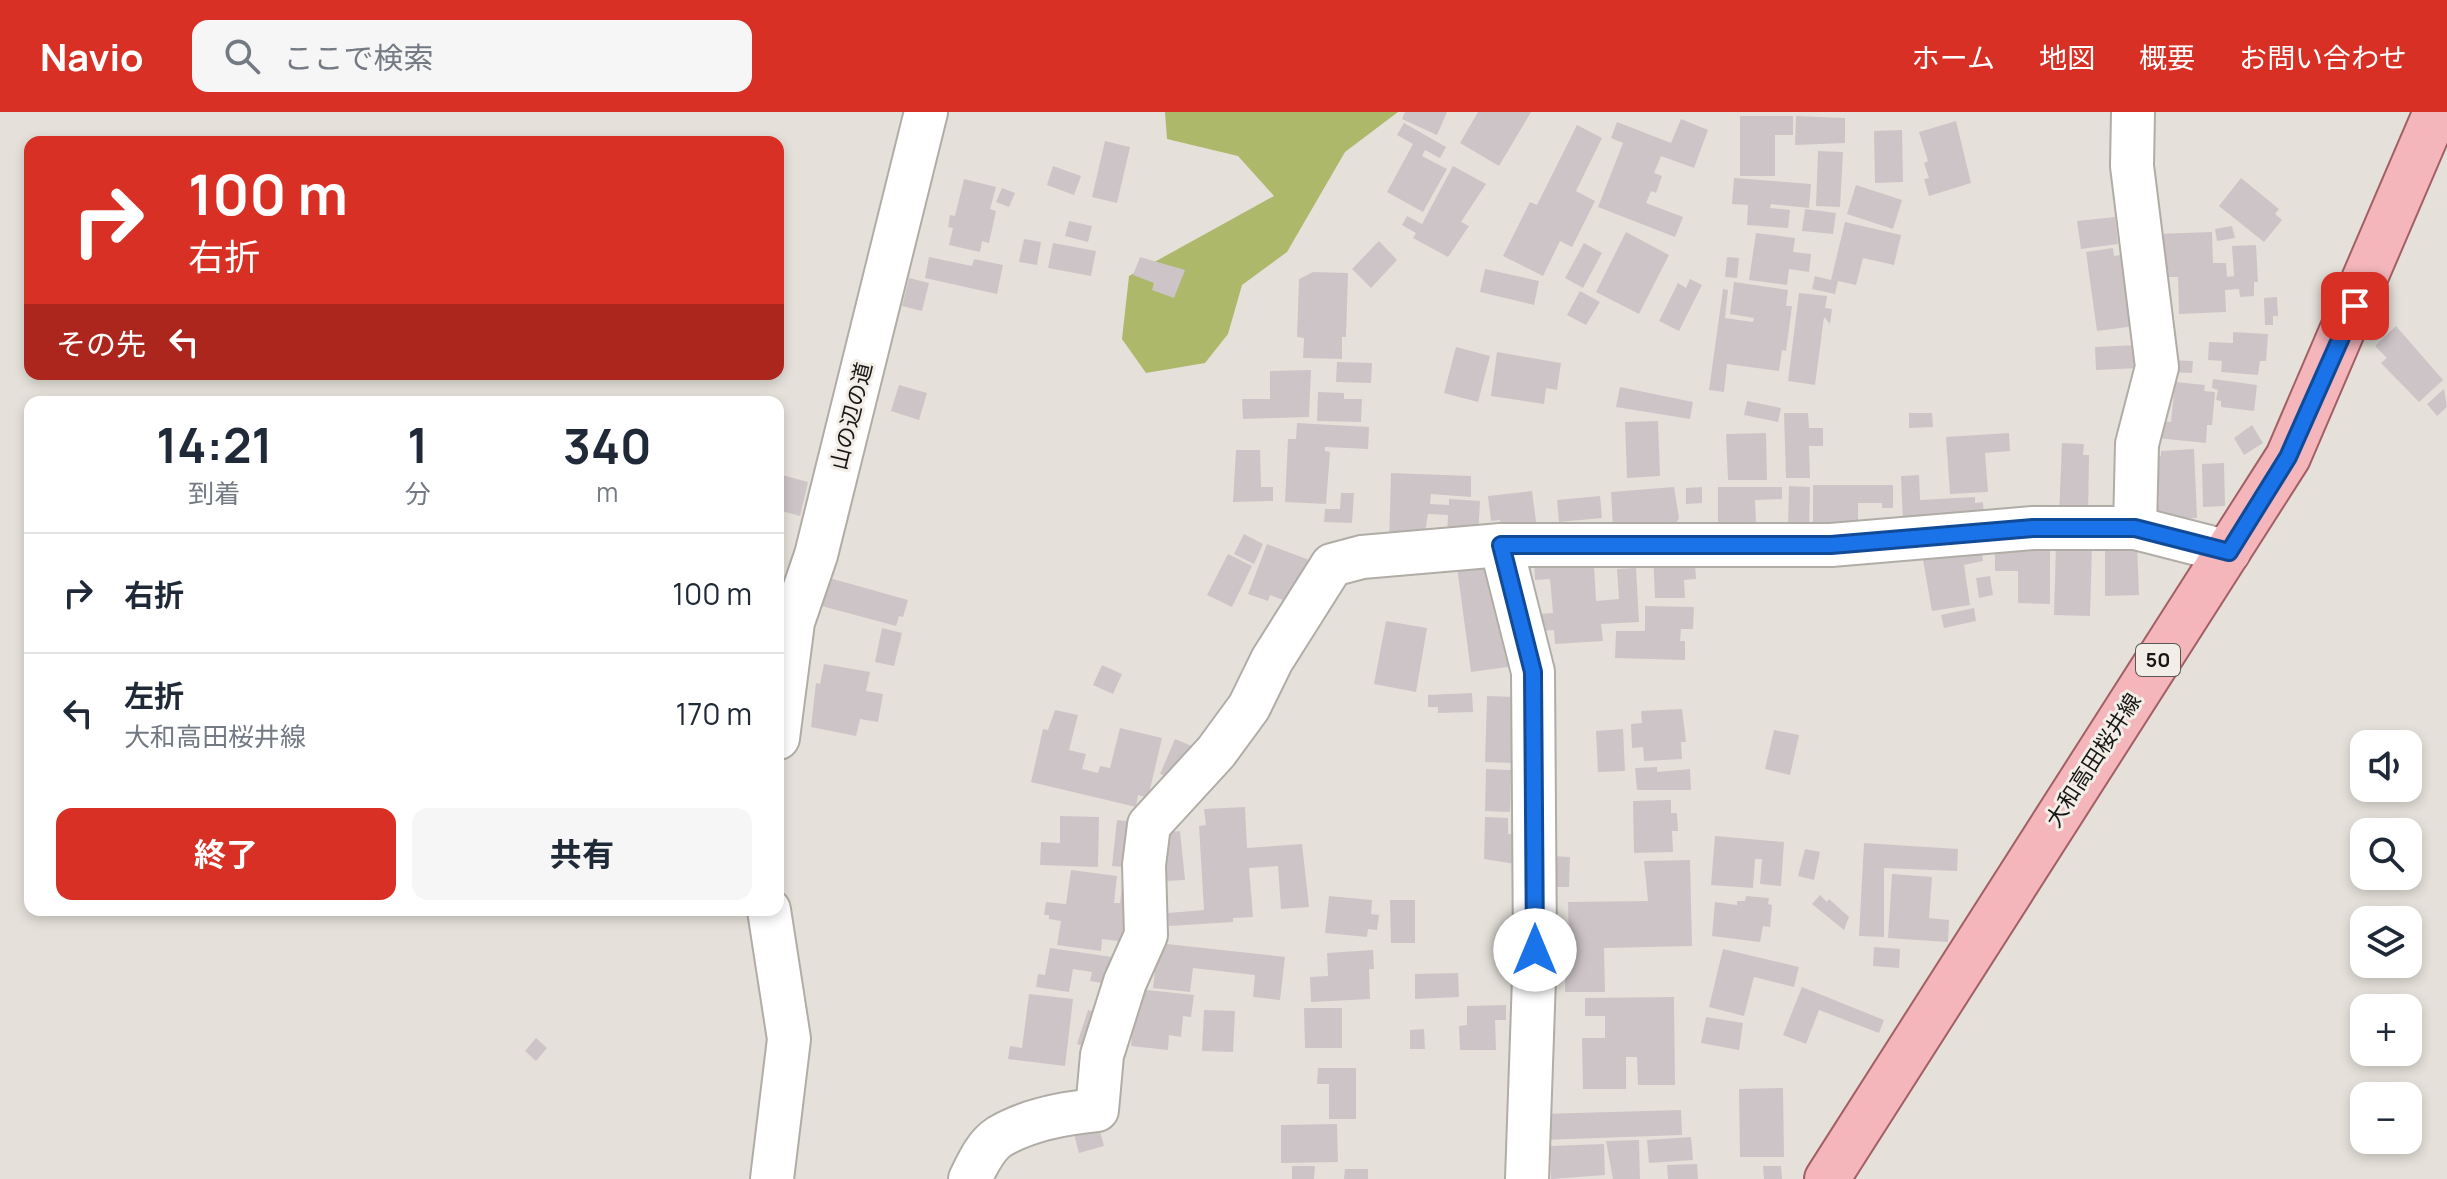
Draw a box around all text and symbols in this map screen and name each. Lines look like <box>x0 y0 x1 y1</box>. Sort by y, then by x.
search box <box>192 20 752 92</box>
text: Navio <box>40 30 144 82</box>
icon: search <box>220 34 264 78</box>
text: ここで検索 <box>284 37 434 78</box>
text: ホーム <box>1912 38 1995 76</box>
text: 地図 <box>2039 38 2095 76</box>
text: 概要 <box>2139 38 2195 76</box>
text: お問い合わせ <box>2239 38 2407 76</box>
text: 100 m <box>188 155 348 232</box>
icon: right <box>56 168 160 272</box>
text: 右折 <box>188 232 260 281</box>
pin <box>2321 272 2389 340</box>
icon: arrive <box>2333 284 2377 328</box>
icon: left <box>162 320 206 364</box>
text: その先 <box>56 323 146 364</box>
street label: 山の辺の道 <box>823 359 879 473</box>
text: 14:21 <box>156 412 273 477</box>
text: 1 <box>407 412 428 477</box>
text: 340 <box>563 413 652 478</box>
text: m <box>596 474 618 510</box>
text: 到着 <box>188 475 240 511</box>
text: 分 <box>405 475 431 511</box>
icon: right <box>56 571 100 615</box>
text: 100 m <box>672 573 752 614</box>
text: 右折 <box>124 574 184 615</box>
road number: 50 <box>2136 644 2180 676</box>
text: 左折 <box>124 675 184 716</box>
street label: 大和高田桜井線 <box>2038 687 2148 833</box>
icon: left <box>56 691 100 735</box>
text: 170 m <box>675 693 752 734</box>
text: 大和高田桜井線 <box>124 718 306 754</box>
map controls <box>2350 730 2422 1154</box>
button: sound <box>2350 730 2422 802</box>
button: 終了 <box>56 808 396 900</box>
button: 共有 <box>412 808 752 900</box>
button: search <box>2350 818 2422 890</box>
button: layers <box>2350 906 2422 978</box>
position arrow <box>1493 908 1577 992</box>
button: + <box>2350 994 2422 1066</box>
button: − <box>2350 1082 2422 1154</box>

